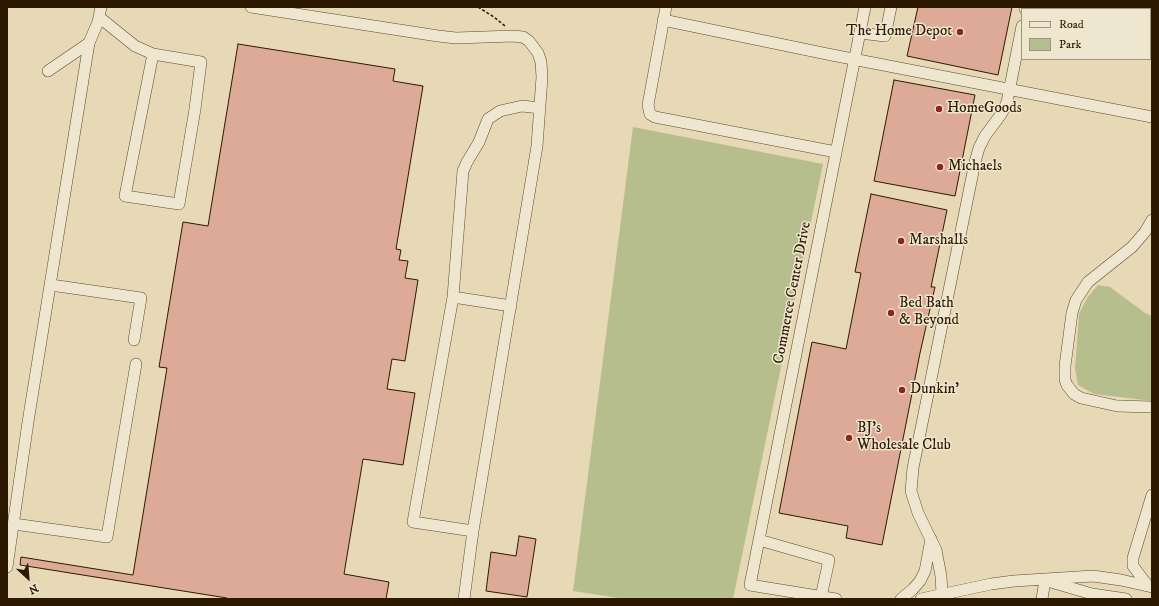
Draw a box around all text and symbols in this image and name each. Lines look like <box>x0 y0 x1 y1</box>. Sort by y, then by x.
legend <box>1021 8 1151 60</box>
text: Road <box>1059 17 1084 32</box>
place label: The Home Depot <box>846 23 952 41</box>
marker: The Home Depot <box>955 27 965 37</box>
text: Park <box>1059 37 1081 52</box>
place label: HomeGoods <box>947 100 1022 118</box>
marker: HomeGoods <box>934 104 944 114</box>
place label: Michaels <box>948 158 1002 176</box>
marker: Michaels <box>935 162 945 172</box>
street label: Commerce Center Drive <box>770 220 816 366</box>
place label: Marshalls <box>909 232 968 250</box>
marker: Marshalls <box>896 236 906 246</box>
place label: Bed Bath & Beyond <box>899 295 959 330</box>
marker: Bed Bath & Beyond <box>886 308 896 318</box>
place label: Dunkin' <box>910 381 959 399</box>
marker: Dunkin' <box>897 385 907 395</box>
place label: BJ's Wholesale Club <box>857 420 951 455</box>
marker: BJ's Wholesale Club <box>844 433 854 443</box>
north arrow <box>8 558 48 598</box>
text: N <box>26 581 40 597</box>

